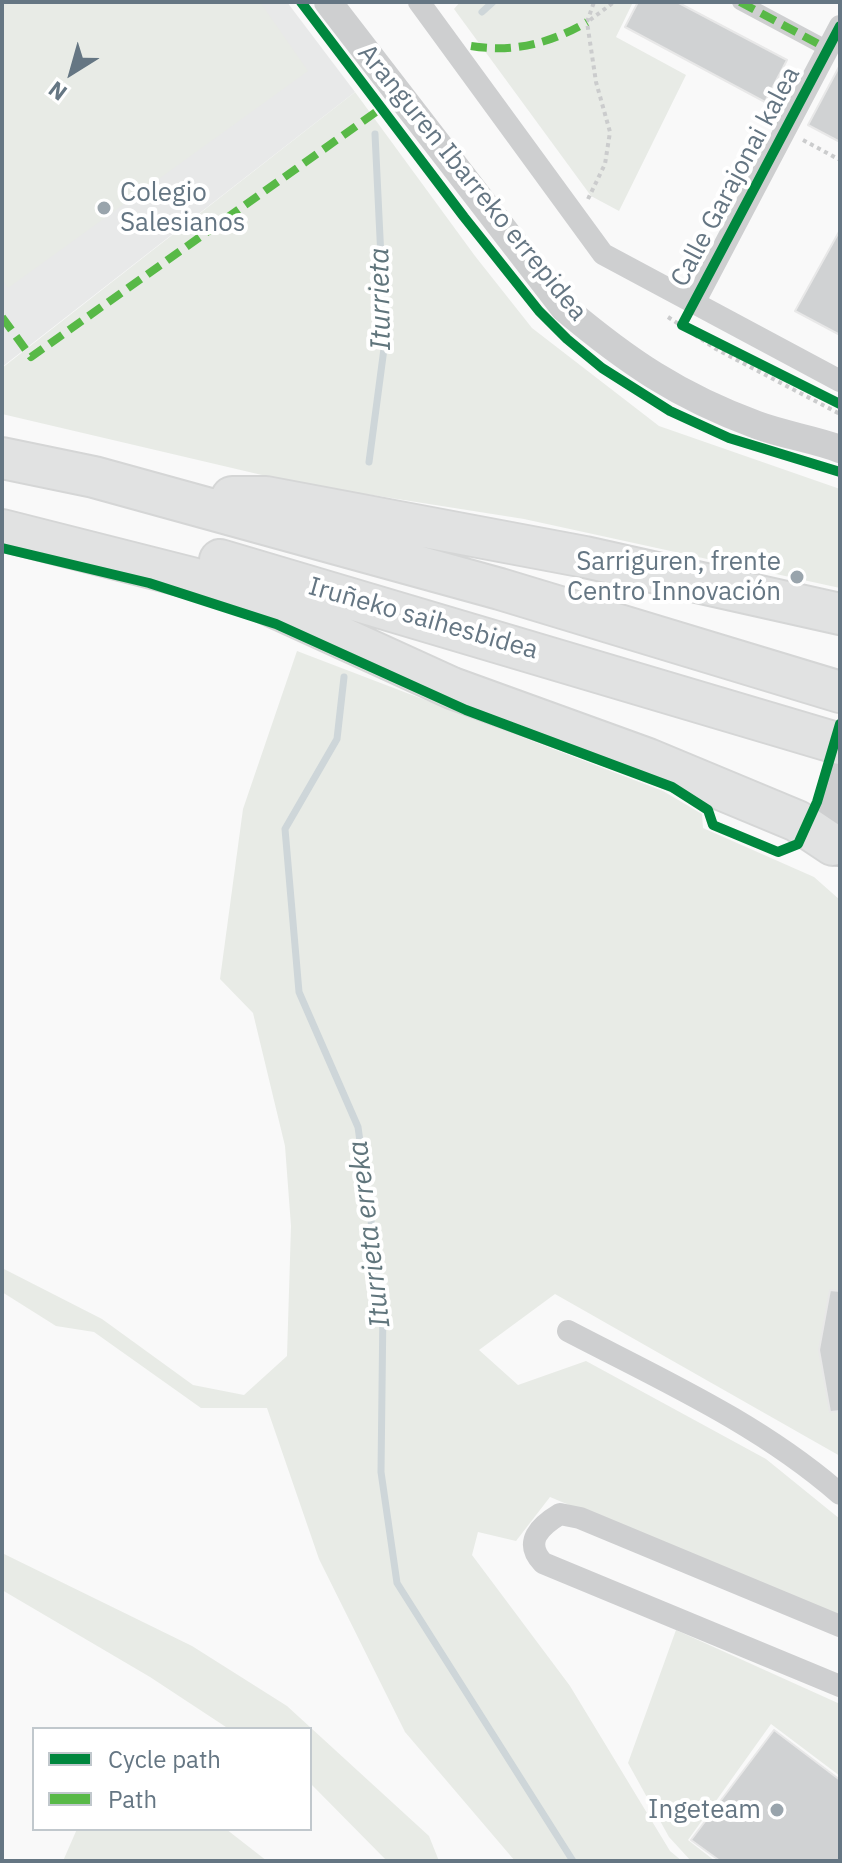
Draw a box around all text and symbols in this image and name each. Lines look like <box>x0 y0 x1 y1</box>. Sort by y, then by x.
north arrow <box>32 32 112 112</box>
street label: Aranguren Ibarreko errepidea <box>351 39 593 327</box>
street label: Calle Garajonai kalea <box>665 62 807 292</box>
text: N <box>42 75 72 108</box>
place label: Colegio Salesianos <box>120 177 245 238</box>
marker: Colegio Salesianos <box>95 199 113 217</box>
water label: Iturrieta <box>363 247 399 351</box>
place label: Sarriguren, frente Centro Innovación <box>567 546 781 608</box>
marker: Sarriguren, frente Centro Innovación <box>788 568 806 586</box>
street label: Iruñeko saihesbidea <box>305 571 541 667</box>
water label: Iturrieta erreka <box>342 1138 398 1330</box>
legend <box>32 1727 312 1831</box>
text: Cycle path <box>108 1743 221 1775</box>
text: Path <box>108 1783 157 1815</box>
place label: Ingeteam <box>648 1794 761 1826</box>
marker: Ingeteam <box>768 1801 786 1819</box>

